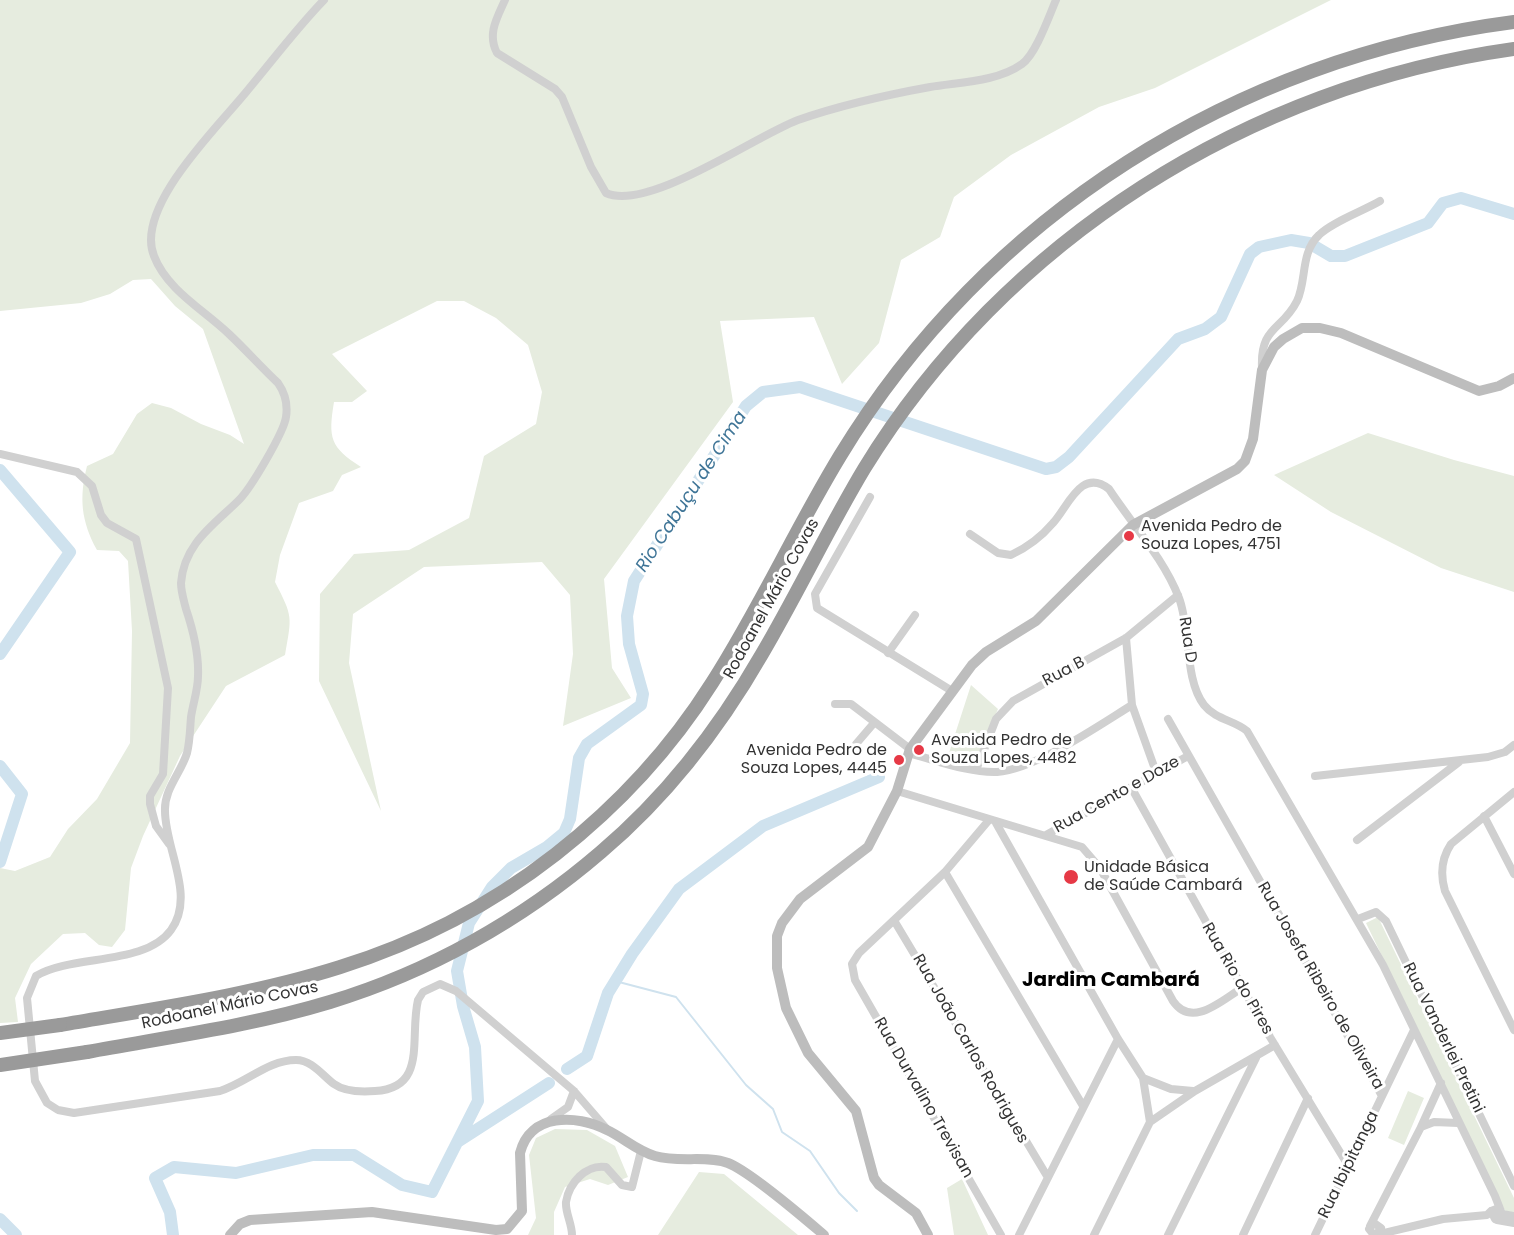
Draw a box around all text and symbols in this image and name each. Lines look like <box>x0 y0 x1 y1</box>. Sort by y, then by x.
water label: Rio Cabuçu de Cima <box>632 407 752 577</box>
street label: Rodoanel Mário Covas <box>720 516 824 682</box>
place label: Avenida Pedro de Souza Lopes, 4751 <box>1141 517 1282 555</box>
marker: Avenida Pedro de Souza Lopes, 4751 <box>1122 529 1136 543</box>
street label: Rua D <box>1174 616 1200 664</box>
street label: Rua B <box>1040 653 1088 691</box>
place label: Avenida Pedro de Souza Lopes, 4482 <box>931 731 1076 769</box>
place label: Avenida Pedro de Souza Lopes, 4445 <box>741 741 887 779</box>
marker: Avenida Pedro de Souza Lopes, 4482 <box>912 743 926 757</box>
street label: Rua Cento e Doze <box>1051 752 1183 838</box>
marker: Avenida Pedro de Souza Lopes, 4445 <box>892 753 906 767</box>
place label: Unidade Básica de Saúde Cambará <box>1084 858 1243 896</box>
marker: Unidade Básica de Saúde Cambará <box>1062 868 1080 886</box>
street label: Rua Josefa Ribeiro de Oliveira <box>1253 879 1387 1093</box>
street label: Rua Rio do Pires <box>1197 920 1277 1038</box>
street label: Rua João Carlos Rodrigues <box>908 951 1032 1147</box>
street label: Rua Vanderlei Pretini <box>1398 960 1488 1116</box>
district label: Jardim Cambará <box>1022 969 1200 993</box>
street label: Rodoanel Mário Covas <box>140 978 320 1034</box>
street label: Rua Durvalino Trevisan <box>869 1014 977 1182</box>
street label: Rua Ibipitanga <box>1315 1108 1383 1222</box>

